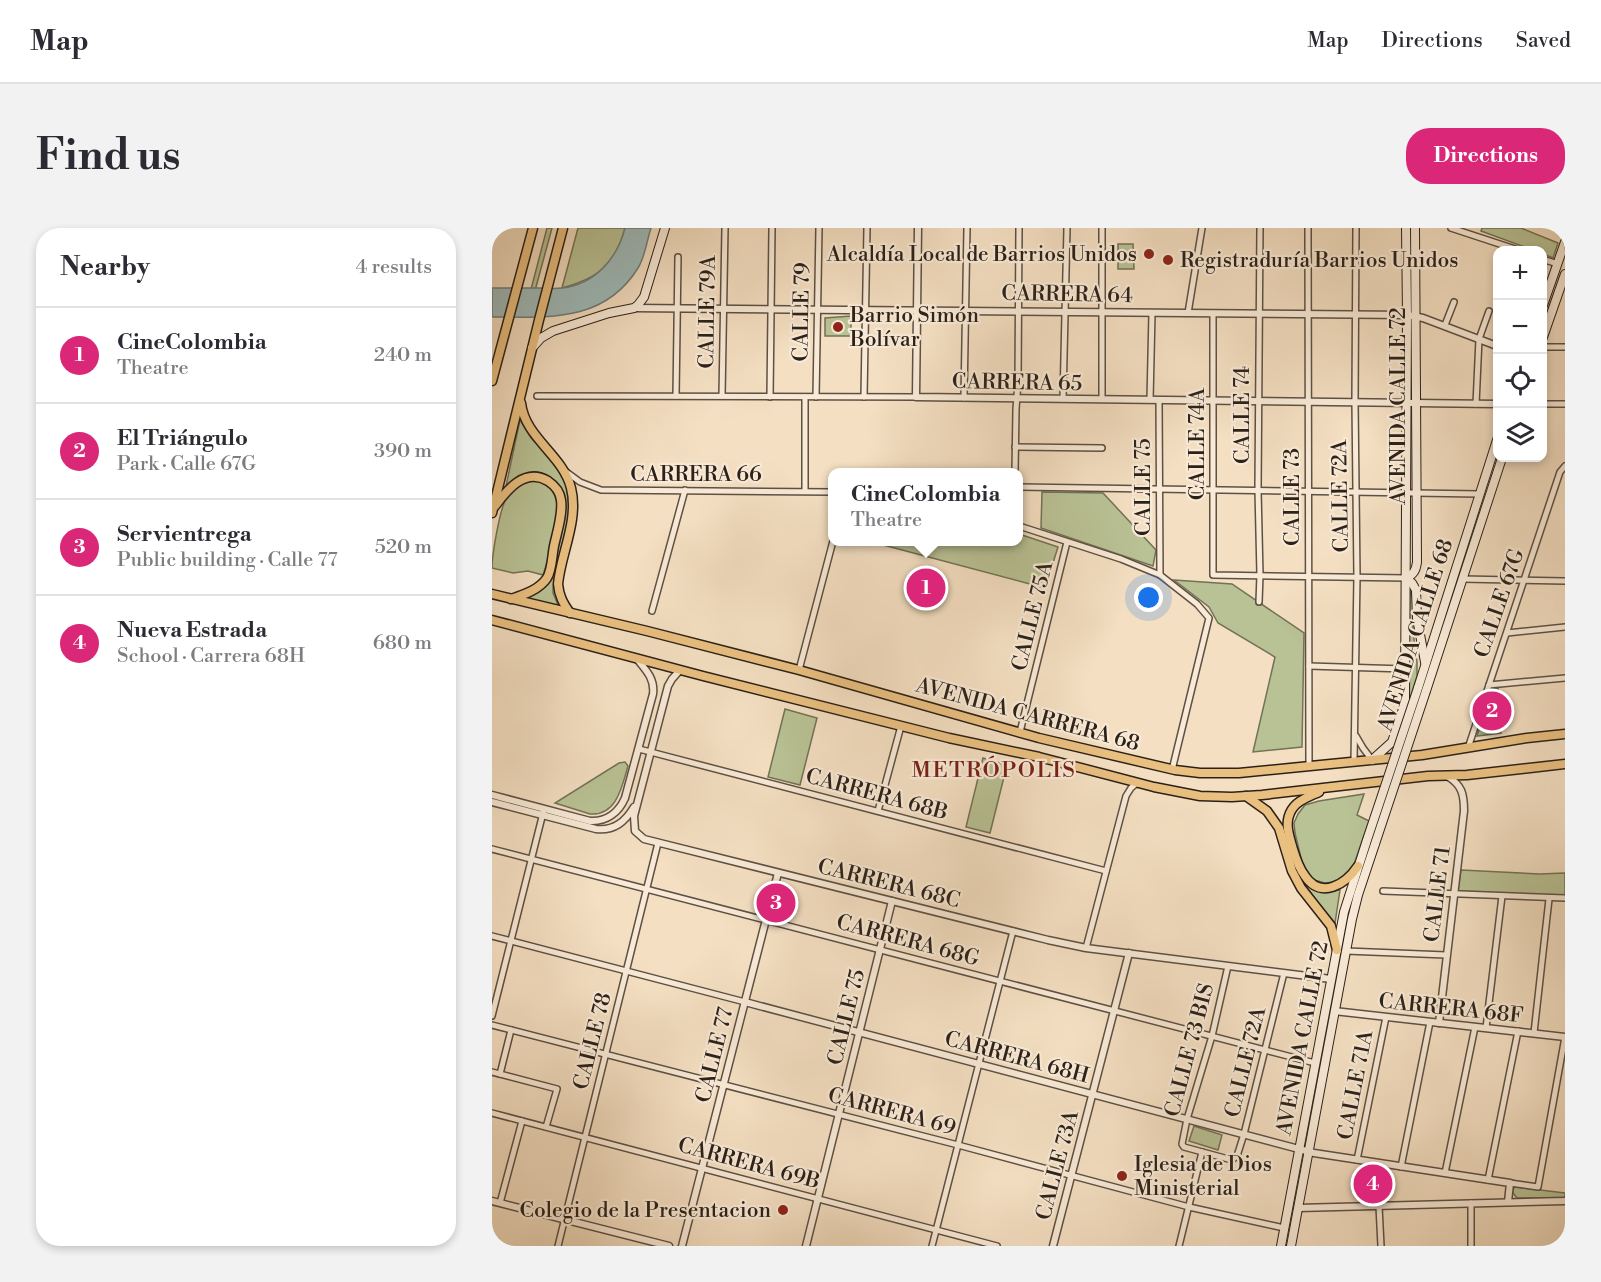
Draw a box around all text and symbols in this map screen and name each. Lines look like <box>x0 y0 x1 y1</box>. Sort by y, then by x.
text: Map <box>30 24 89 59</box>
text: Map <box>1307 28 1349 54</box>
text: Directions <box>1382 28 1483 54</box>
text: Saved <box>1516 28 1571 54</box>
button: Directions <box>1406 128 1565 184</box>
text: Find us <box>36 130 180 183</box>
place label: Alcaldía Local de Barrios Unidos <box>826 242 1137 268</box>
map controls <box>1493 246 1547 462</box>
button: + <box>1493 246 1547 300</box>
marker: Alcaldía Local de Barrios Unidos <box>1142 247 1156 261</box>
place label: Registraduría Barrios Unidos <box>1180 248 1458 274</box>
text: Nearby <box>60 251 150 283</box>
marker: Registraduría Barrios Unidos <box>1161 253 1175 267</box>
street label: CALLE 79A <box>694 254 722 369</box>
text: 4 results <box>355 255 432 280</box>
street label: CALLE 79 <box>788 262 816 362</box>
street label: CARRERA 64 <box>1001 281 1133 309</box>
button: − <box>1493 300 1547 354</box>
place label: Barrio Simón Bolívar <box>849 303 980 353</box>
street label: AVENIDA CALLE 72 <box>1386 307 1412 506</box>
marker: Barrio Simón Bolívar <box>831 320 845 334</box>
text: CineColombia <box>117 329 267 356</box>
text: 1 <box>75 343 84 368</box>
text: 240 m <box>374 343 432 368</box>
button: locate <box>1493 354 1547 408</box>
text: Theatre <box>117 356 189 381</box>
street label: CALLE 74 <box>1230 366 1256 464</box>
street label: CARRERA 65 <box>952 369 1082 397</box>
street label: CALLE 74A <box>1185 387 1211 500</box>
button: layers <box>1493 408 1547 462</box>
text: El Triángulo <box>117 425 248 452</box>
street label: CALLE 75 <box>1131 438 1157 536</box>
text: 2 <box>73 439 86 464</box>
text: 390 m <box>374 439 432 464</box>
street label: CALLE 72A <box>1327 439 1355 553</box>
street label: CALLE 73 <box>1280 448 1306 546</box>
text: Park · Calle 67G <box>117 452 256 477</box>
street label: CARRERA 66 <box>630 462 762 488</box>
popup <box>828 468 1023 546</box>
text: CineColombia <box>851 481 1000 508</box>
text: Theatre <box>851 508 922 533</box>
text: Servientrega <box>117 521 252 548</box>
text: 3 <box>73 535 86 560</box>
text: 520 m <box>375 535 432 560</box>
street label: AVENIDA CALLE 68 <box>1372 536 1459 736</box>
street label: CALLE 67G <box>1469 545 1531 661</box>
text: Public building · Calle 77 <box>117 548 338 573</box>
street label: CALLE 75A <box>1007 558 1059 674</box>
pin: 1 <box>906 566 946 610</box>
your location <box>1134 583 1163 612</box>
text: Nueva Estrada <box>117 617 267 644</box>
text: 4 <box>73 631 86 656</box>
text: 680 m <box>373 631 432 656</box>
text: School · Carrera 68H <box>117 644 305 669</box>
street label: AVENIDA CARRERA 68 <box>912 672 1142 757</box>
pin: 2 <box>1472 688 1512 734</box>
district label: METRÓPOLIS <box>912 755 1076 784</box>
street label: CARRERA 68B <box>803 763 951 826</box>
street label: CALLE 71 <box>1419 845 1457 944</box>
street label: CARRERA 68C <box>815 854 963 914</box>
pin: 3 <box>756 880 796 926</box>
street label: CARRERA 68G <box>833 909 983 973</box>
street label: AVENIDA CALLE 72 <box>1271 939 1335 1139</box>
street label: CALLE 75 <box>823 967 871 1068</box>
street label: CALLE 73 BIS <box>1160 981 1220 1120</box>
street label: CARRERA 68F <box>1377 988 1525 1030</box>
street label: CALLE 78 <box>568 990 618 1092</box>
street label: CALLE 72A <box>1220 1004 1272 1120</box>
street label: CALLE 77 <box>691 1005 739 1106</box>
street label: CARRERA 68H <box>942 1026 1092 1090</box>
street label: CALLE 71A <box>1333 1028 1379 1142</box>
street label: CARRERA 69 <box>825 1082 959 1142</box>
street label: CALLE 73A <box>1031 1107 1085 1223</box>
street label: CARRERA 69B <box>675 1133 823 1195</box>
place label: Iglesia de Dios Ministerial <box>1134 1152 1272 1202</box>
pin: 4 <box>1354 1162 1392 1206</box>
marker: Iglesia de Dios Ministerial <box>1115 1169 1129 1183</box>
place label: Colegio de la Presentacion <box>520 1198 771 1224</box>
marker: Colegio de la Presentacion <box>776 1203 790 1217</box>

